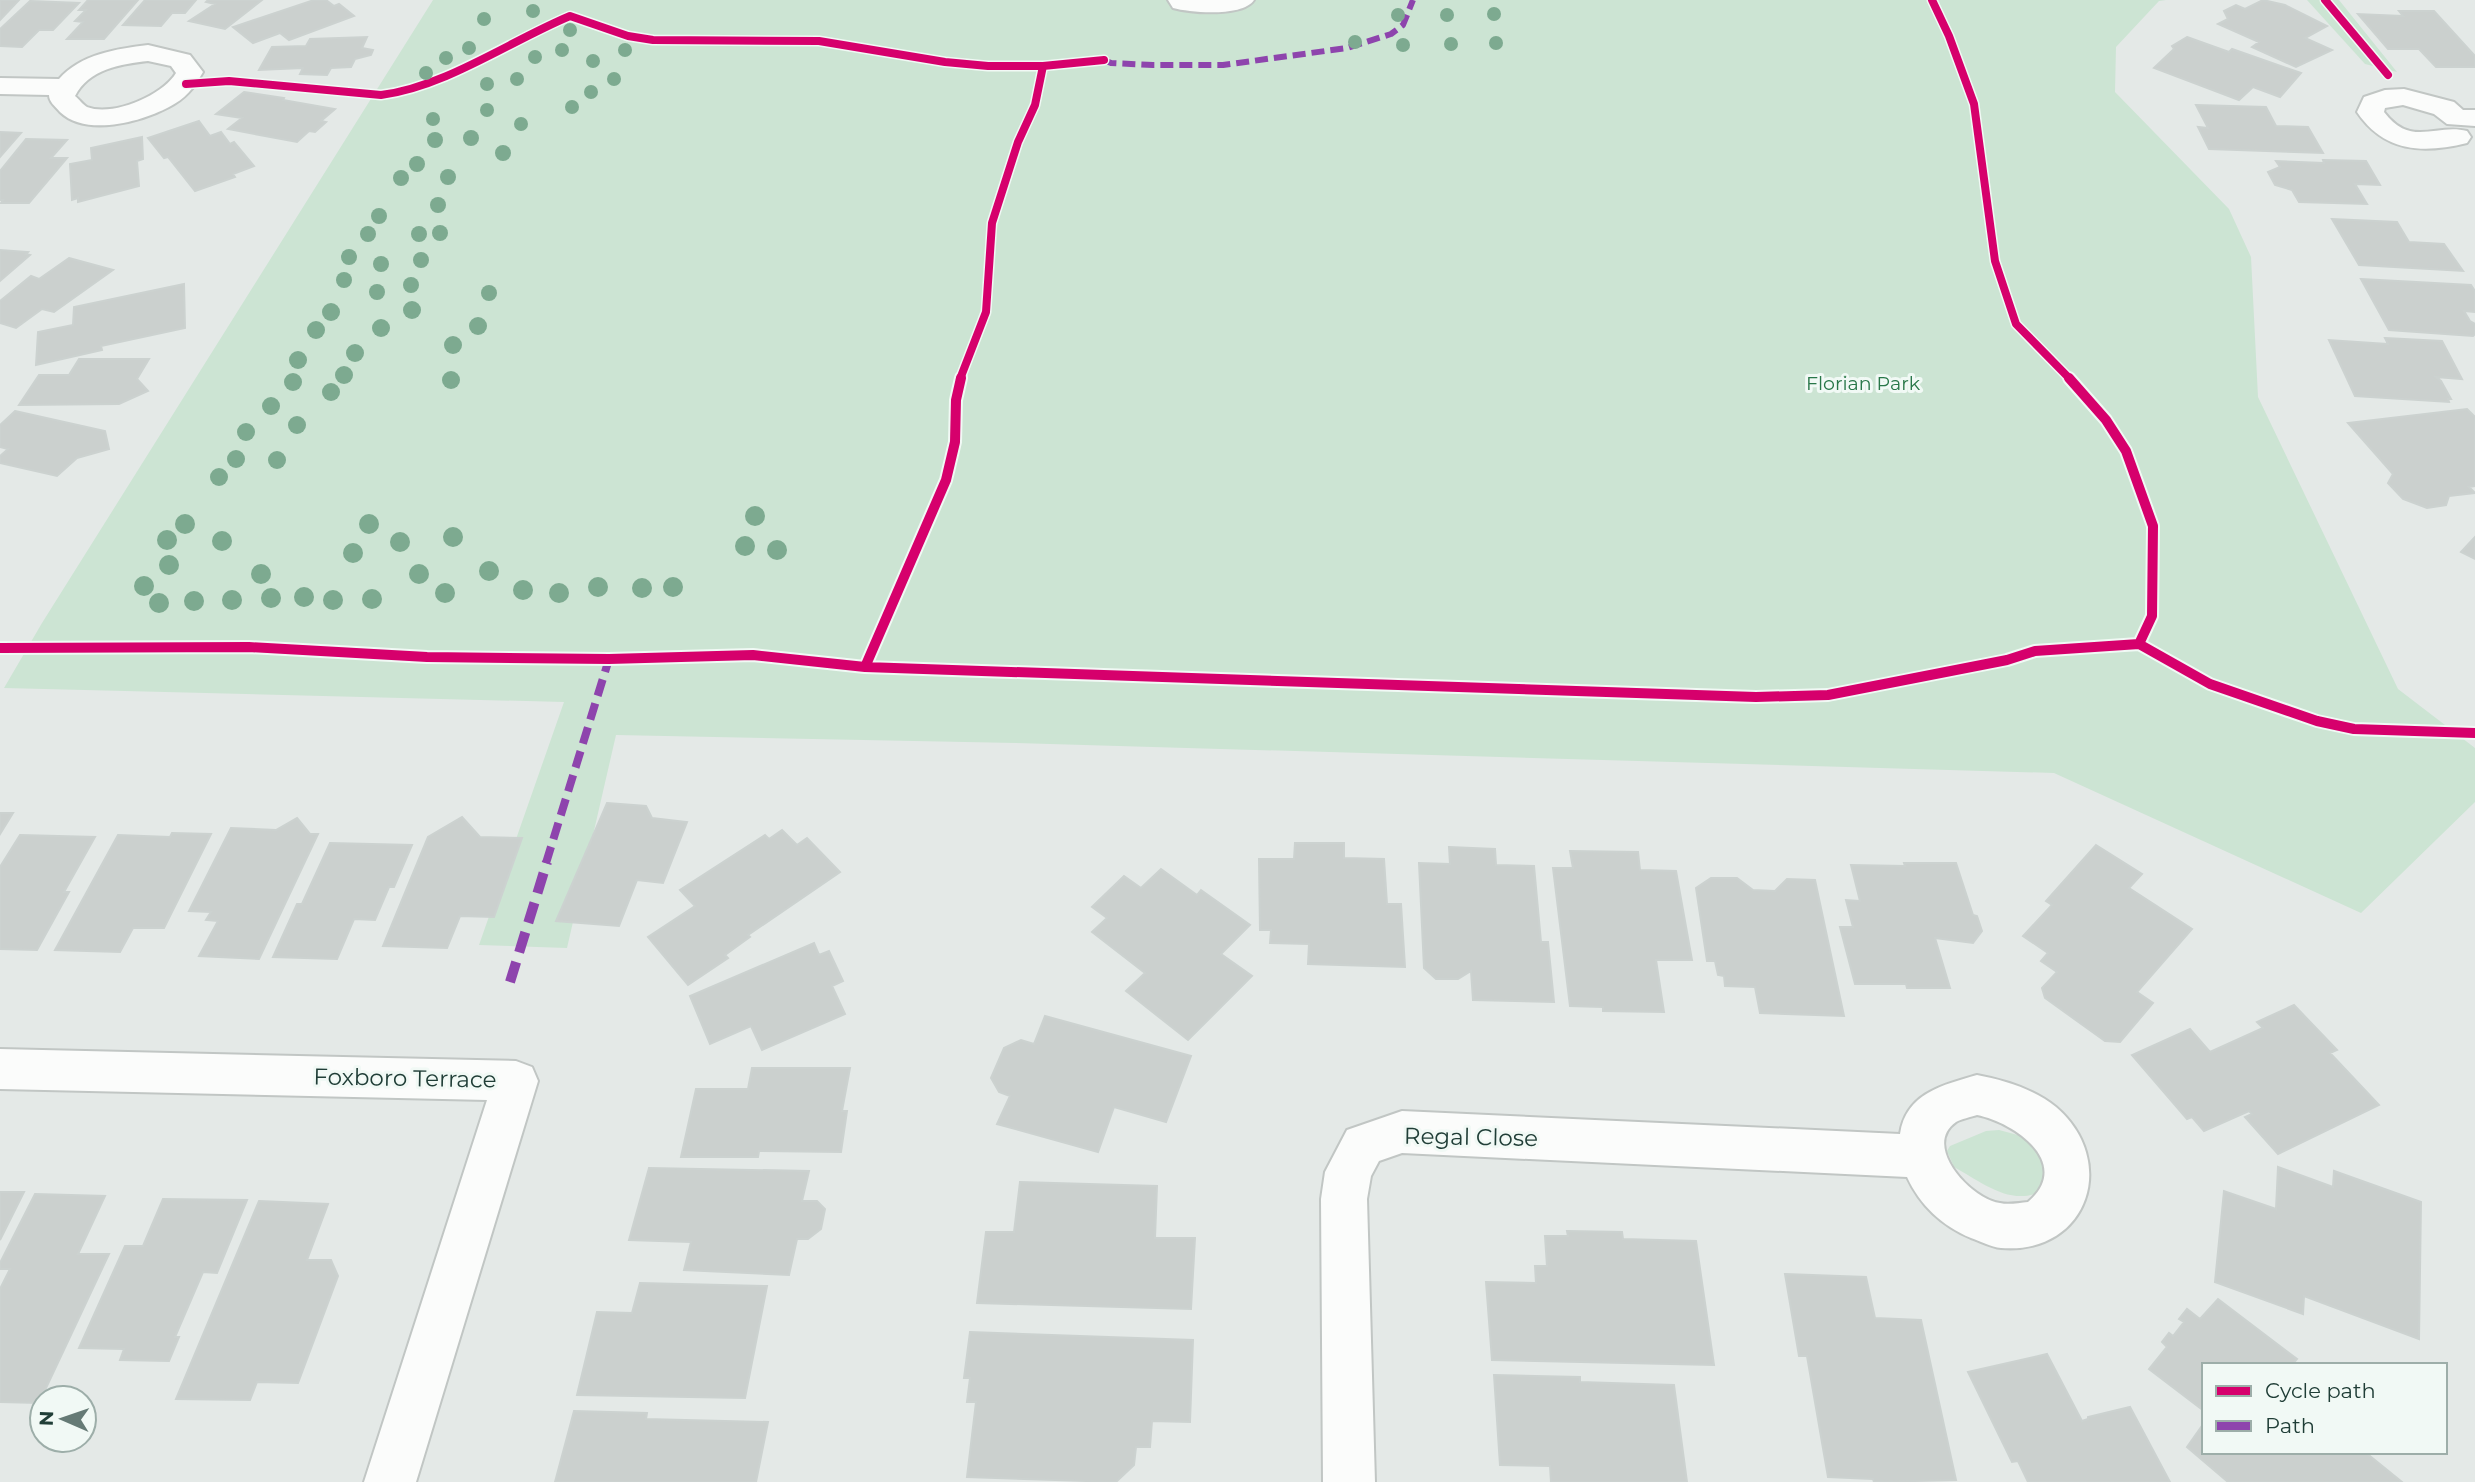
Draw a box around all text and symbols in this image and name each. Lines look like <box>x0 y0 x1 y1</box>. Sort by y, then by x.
park label: Florian Park <box>1806 372 1921 395</box>
street label: Foxboro Terrace <box>313 1062 497 1094</box>
street label: Regal Close <box>1404 1122 1538 1152</box>
legend <box>2202 1363 2447 1454</box>
text: Cycle path <box>2265 1378 2376 1403</box>
north arrow <box>28 1384 98 1454</box>
text: N <box>35 1410 58 1427</box>
text: Path <box>2265 1413 2315 1438</box>

